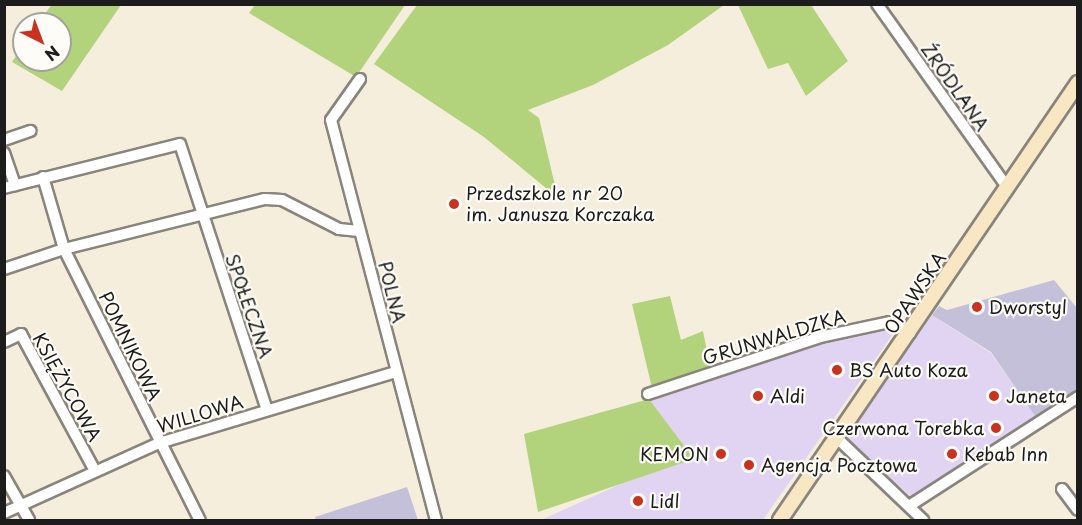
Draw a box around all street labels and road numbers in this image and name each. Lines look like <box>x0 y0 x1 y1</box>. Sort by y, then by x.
street label: ŹRÓDLANA <box>917 39 993 135</box>
street label: OPAWSKA <box>880 248 950 338</box>
street label: SPOŁECZNA <box>221 251 277 361</box>
street label: POLNA <box>374 259 410 325</box>
street label: POMNIKOWA <box>94 288 166 404</box>
street label: GRUNWALDZKA <box>700 305 848 369</box>
street label: KSIĘŻYCOWA <box>28 329 106 445</box>
street label: WILLOWA <box>154 391 246 437</box>

